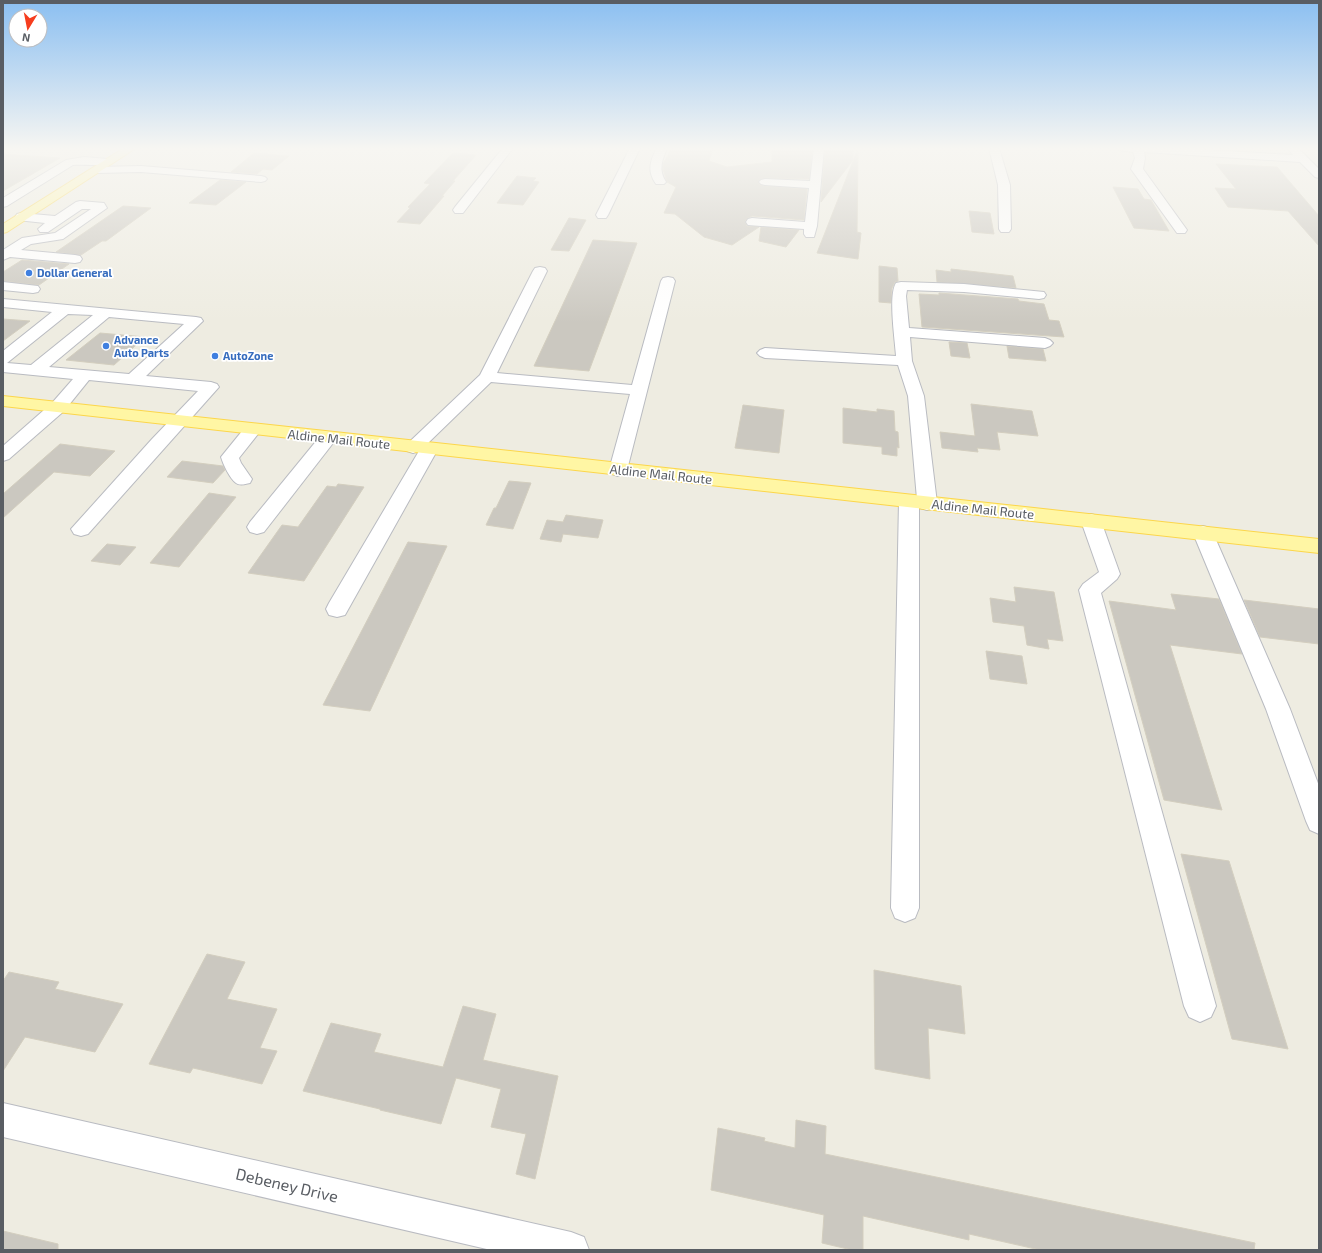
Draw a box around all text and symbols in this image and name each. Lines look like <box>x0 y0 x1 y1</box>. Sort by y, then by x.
north arrow <box>8 8 48 48</box>
text: N <box>21 31 31 45</box>
place label: Dollar General <box>37 266 112 279</box>
marker: Dollar General <box>24 268 34 278</box>
place label: Advance Auto Parts <box>114 333 169 359</box>
marker: Advance Auto Parts <box>101 341 111 351</box>
place label: AutoZone <box>223 349 273 362</box>
marker: AutoZone <box>210 351 220 361</box>
street label: Aldine Mail Route <box>287 426 391 452</box>
street label: Aldine Mail Route <box>609 461 713 487</box>
street label: Aldine Mail Route <box>931 496 1035 522</box>
street label: Debeney Drive <box>234 1164 340 1206</box>

